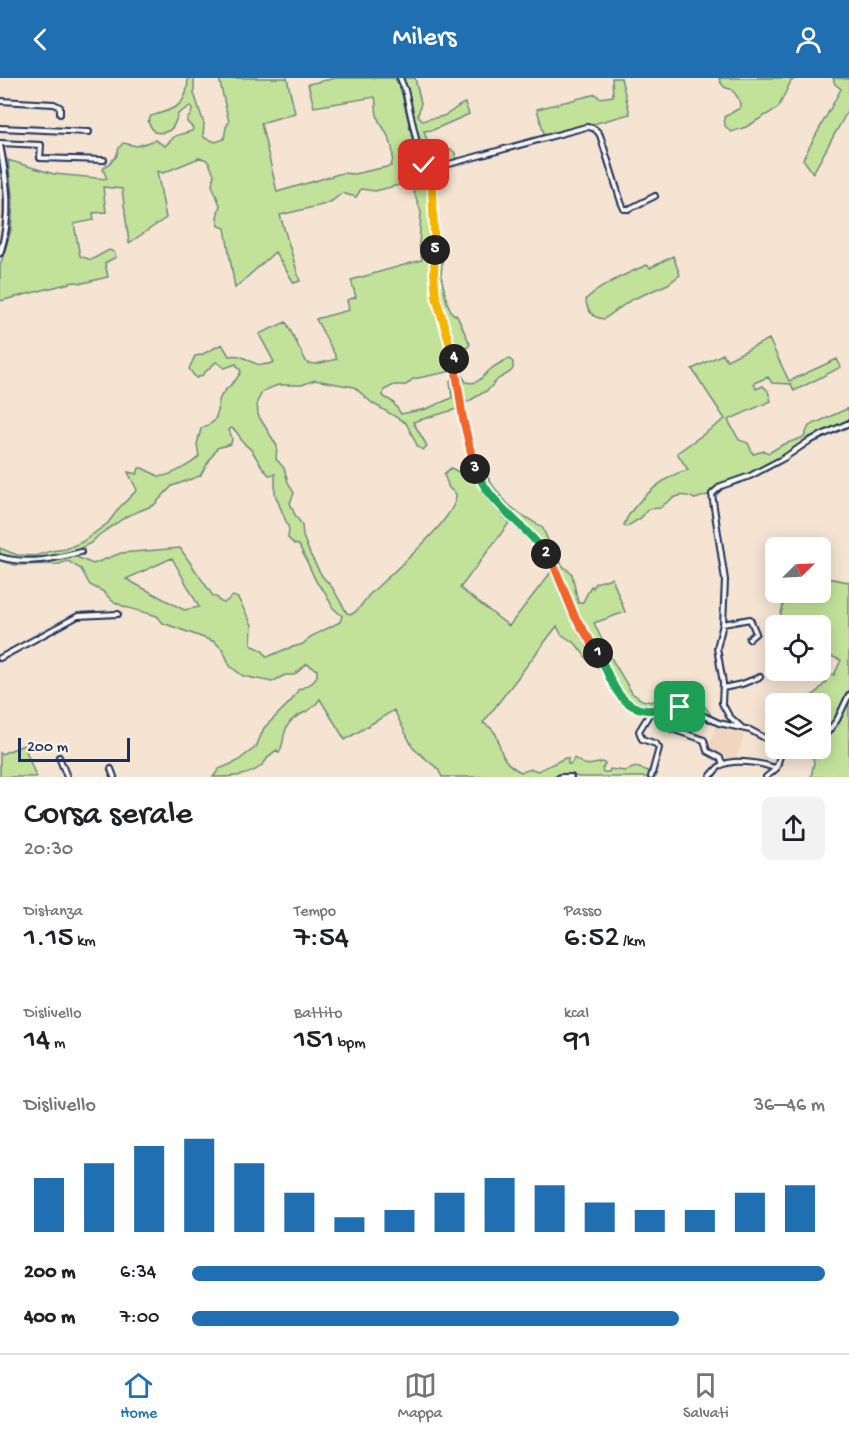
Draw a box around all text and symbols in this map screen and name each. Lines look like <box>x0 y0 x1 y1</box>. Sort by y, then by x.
icon: back <box>24 23 57 56</box>
text: Milers <box>393 23 456 55</box>
icon: person <box>792 23 825 56</box>
pin <box>398 139 449 190</box>
icon: check <box>407 148 440 181</box>
pin: 5 <box>420 235 450 265</box>
text: 5 <box>431 240 439 259</box>
pin: 4 <box>439 344 469 374</box>
text: 4 <box>450 349 458 368</box>
pin: 3 <box>460 454 490 484</box>
text: 3 <box>471 459 479 478</box>
north arrow <box>765 537 831 603</box>
map controls <box>765 537 831 759</box>
pin: 2 <box>531 539 561 569</box>
text: 2 <box>542 544 550 563</box>
button: locate <box>765 615 831 681</box>
pin: 1 <box>583 638 613 668</box>
text: 1 <box>595 643 601 662</box>
pin <box>654 681 705 732</box>
icon: arrive <box>663 690 696 723</box>
button: layers <box>765 693 831 759</box>
scale bar <box>18 735 130 762</box>
text: 200 m <box>27 739 68 758</box>
text: Corsa serale <box>24 797 192 835</box>
button: share <box>762 797 825 860</box>
text: 20:30 <box>24 839 73 862</box>
text: Distanza <box>24 903 83 922</box>
text: Tempo <box>294 903 336 922</box>
text: Passo <box>564 903 602 922</box>
text: 1.15 <box>24 922 73 957</box>
text: 7:54 <box>294 922 349 957</box>
text: 6:52 <box>564 922 619 957</box>
text: km <box>73 933 96 952</box>
text: /km <box>619 933 645 952</box>
text: Dislivello <box>24 1005 81 1024</box>
text: Battito <box>294 1005 342 1024</box>
text: kcal <box>564 1005 589 1024</box>
text: 14 <box>24 1024 50 1059</box>
text: 151 <box>294 1024 334 1059</box>
text: 91 <box>564 1024 591 1059</box>
text: m <box>50 1035 65 1054</box>
text: bpm <box>334 1035 365 1054</box>
text: Dislivello <box>24 1095 96 1118</box>
text: 36–46 m <box>754 1095 825 1118</box>
text: 200 m <box>24 1262 75 1285</box>
text: 6:34 <box>120 1262 156 1285</box>
text: 400 m <box>24 1307 75 1330</box>
text: 7:00 <box>120 1307 159 1330</box>
tab: Home <box>120 1369 157 1424</box>
tab: Mappa <box>398 1369 442 1424</box>
tab: Salvati <box>683 1369 729 1424</box>

